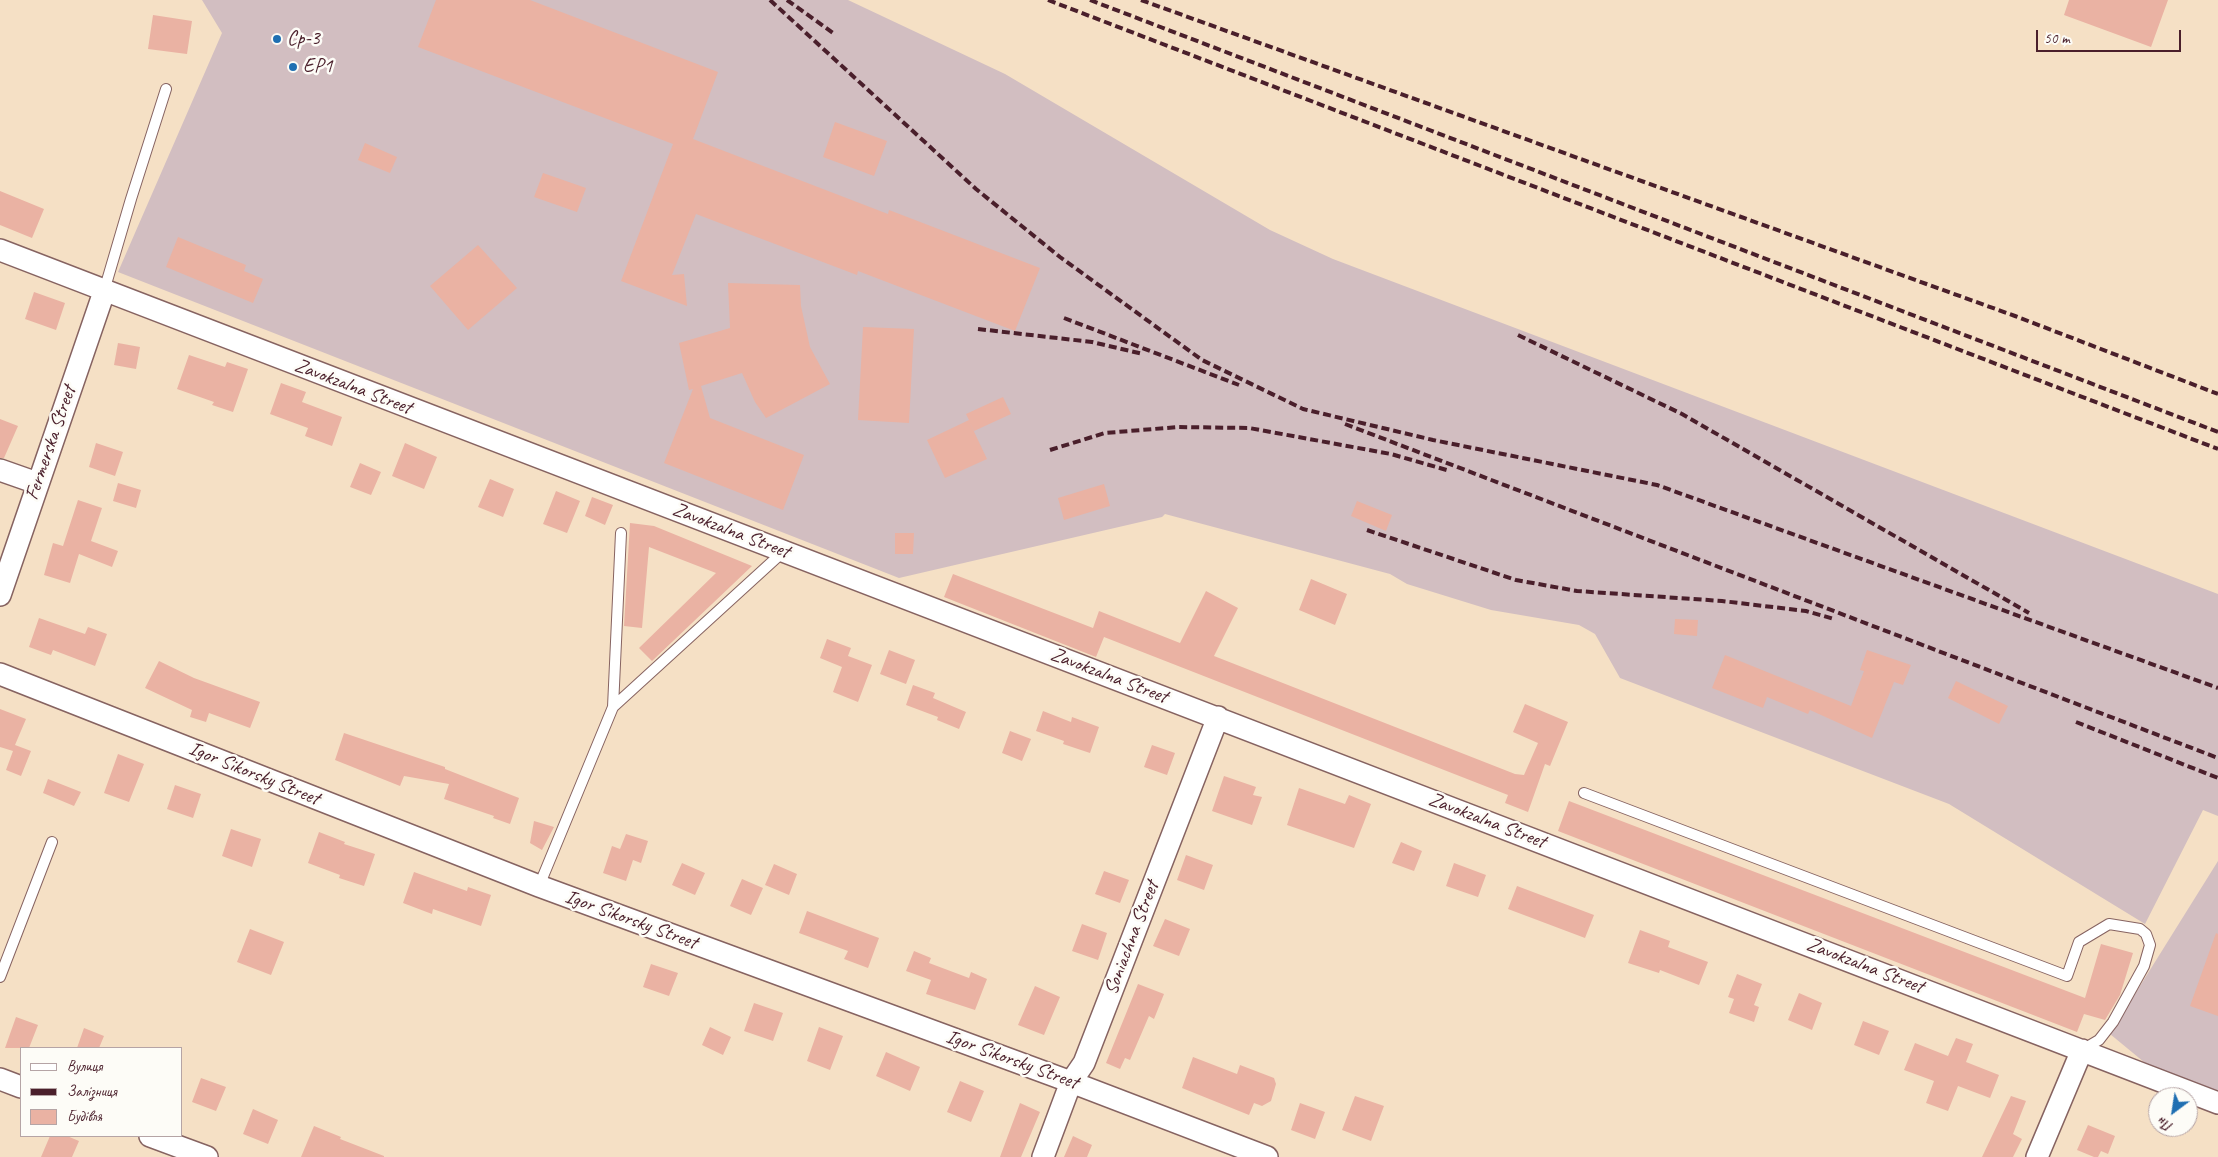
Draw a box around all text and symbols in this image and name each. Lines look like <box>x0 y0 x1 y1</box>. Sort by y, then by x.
scale bar <box>2038 20 2183 52</box>
place label: Ср-3 <box>287 27 320 51</box>
text: 50 m <box>2044 29 2070 48</box>
marker: Ср-3 <box>271 33 283 45</box>
place label: ЕР1 <box>303 55 332 79</box>
marker: ЕР1 <box>287 61 299 73</box>
street label: Zavokzalna Street <box>291 354 415 420</box>
street label: Fermerska Street <box>20 383 82 503</box>
street label: Zavokzalna Street <box>669 498 793 564</box>
street label: Zavokzalna Street <box>1047 643 1171 709</box>
street label: Igor Sikorsky Street <box>185 737 323 811</box>
street label: Zavokzalna Street <box>1425 788 1549 854</box>
street label: Soniachna Street <box>1099 878 1165 998</box>
street label: Igor Sikorsky Street <box>562 885 700 955</box>
street label: Zavokzalna Street <box>1803 933 1927 999</box>
street label: Igor Sikorsky Street <box>943 1025 1081 1095</box>
legend <box>20 1047 182 1137</box>
text: Вулиця <box>67 1057 103 1076</box>
text: Залізниця <box>67 1082 117 1101</box>
north arrow <box>2148 1087 2198 1137</box>
text: Будівля <box>67 1107 102 1126</box>
text: Пн <box>2155 1113 2176 1135</box>

